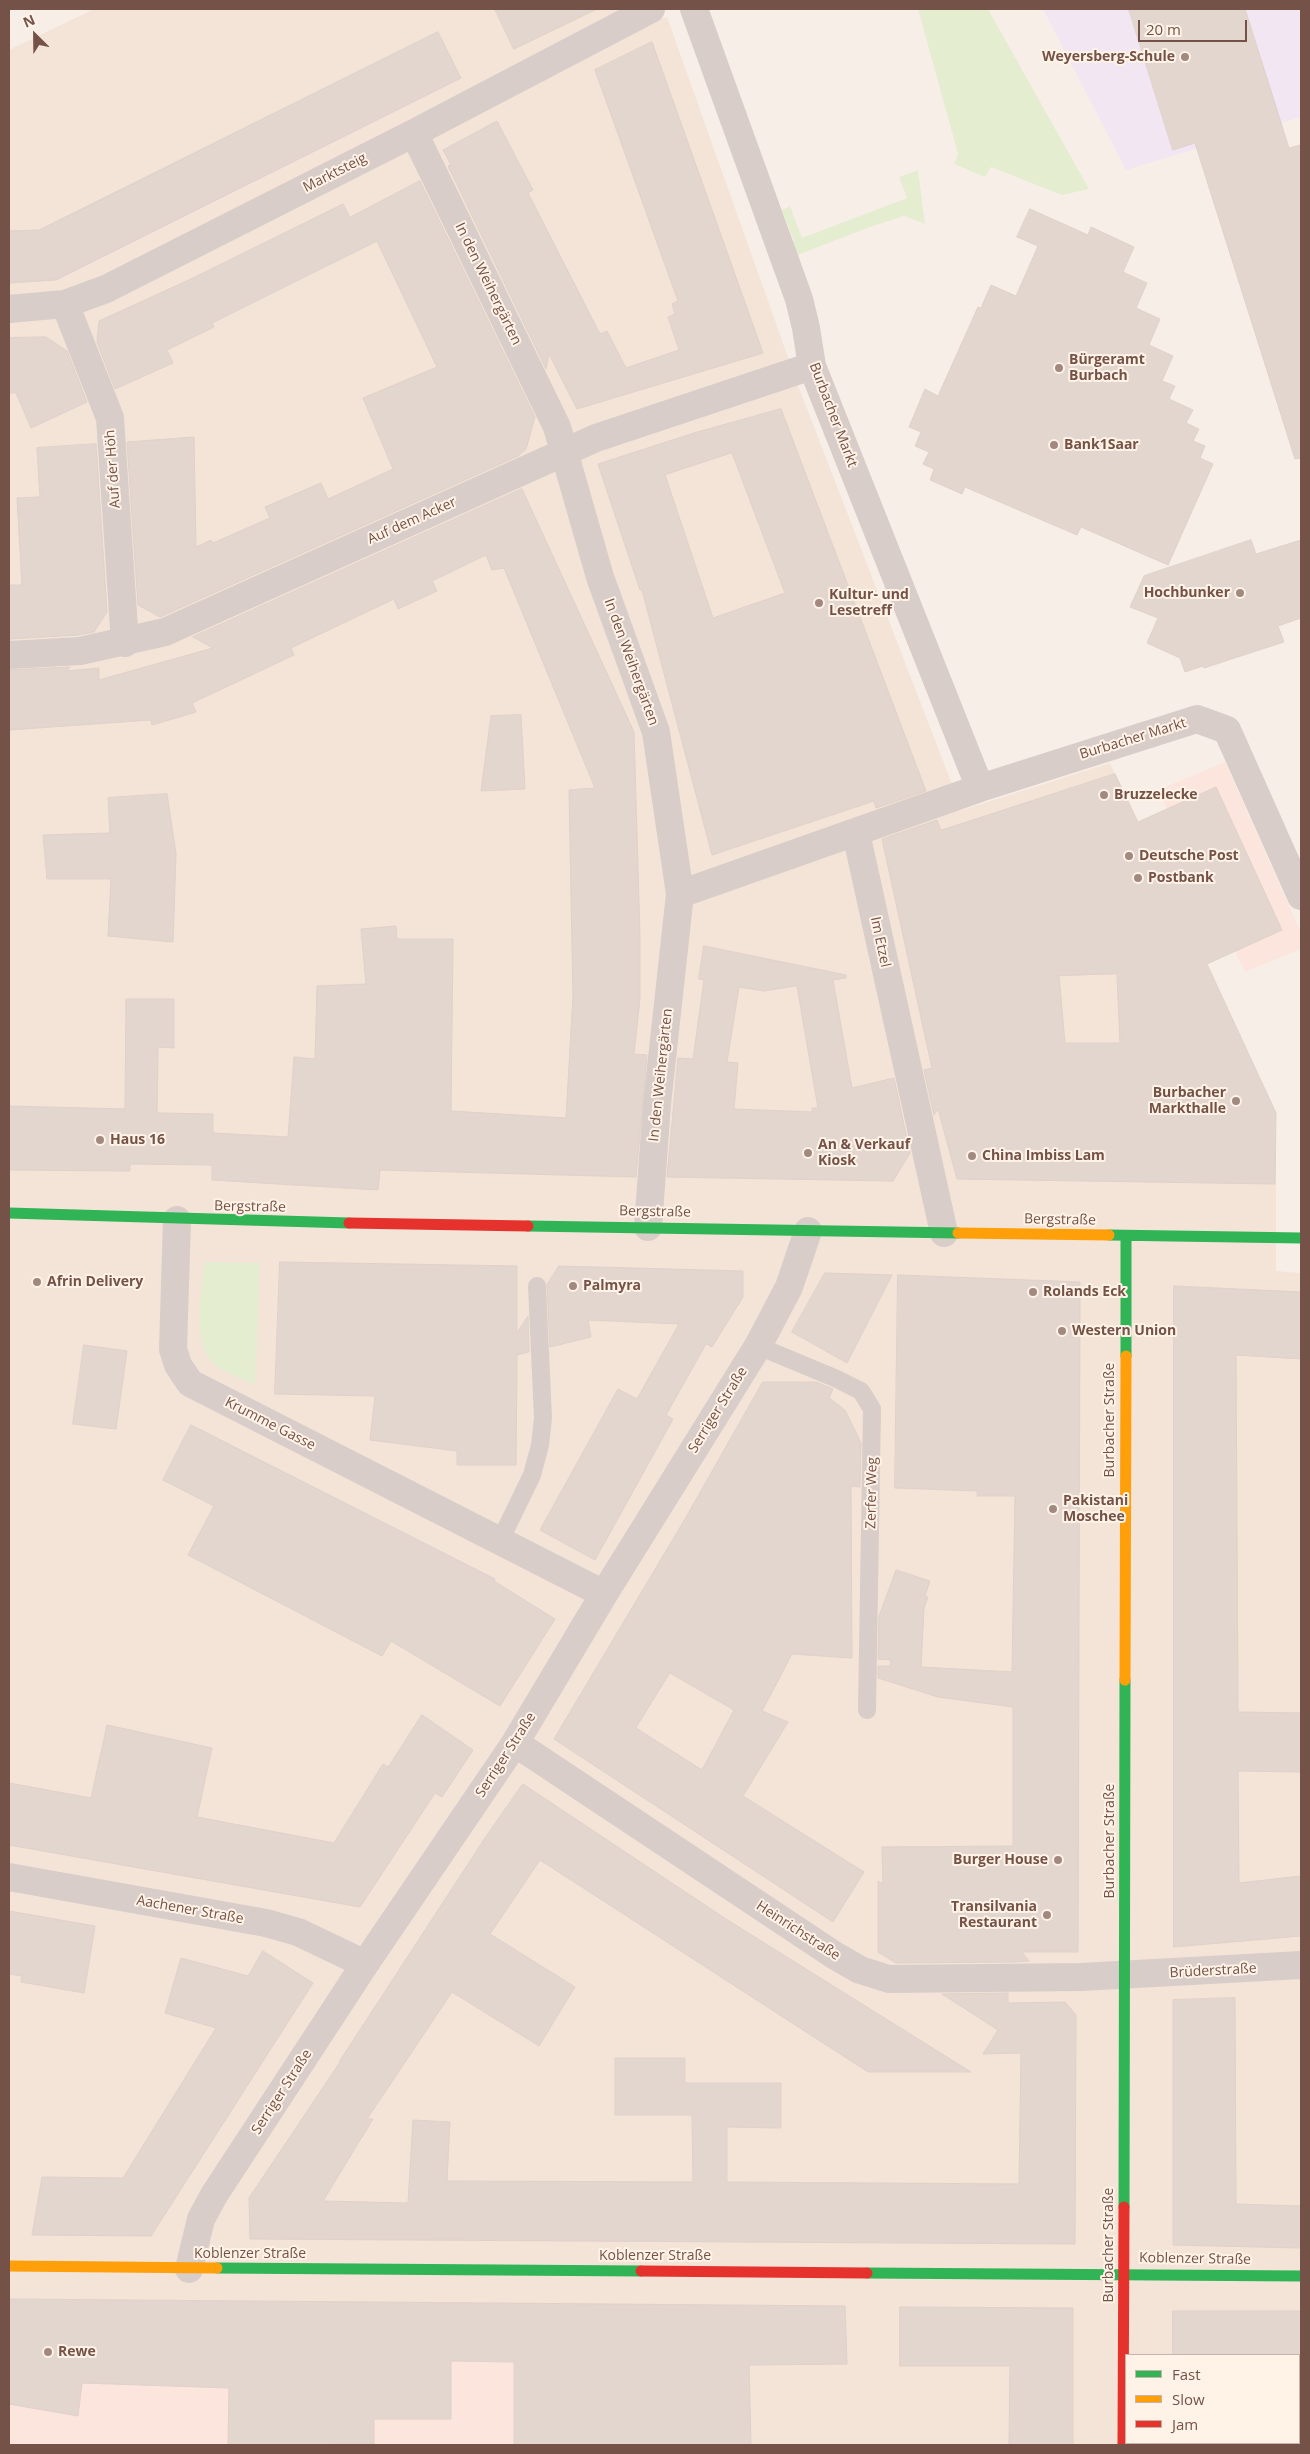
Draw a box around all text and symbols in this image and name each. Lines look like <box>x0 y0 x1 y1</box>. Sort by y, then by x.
north arrow <box>10 10 60 60</box>
text: N <box>20 10 38 32</box>
scale bar <box>1140 10 1249 42</box>
text: 20 m <box>1146 19 1181 39</box>
place label: Weyersberg-Schule <box>1042 49 1175 65</box>
marker: Weyersberg-Schule <box>1179 51 1191 63</box>
street label: Marktsteig <box>300 150 370 196</box>
street label: In den Weihergärten <box>451 220 525 348</box>
place label: Bürgeramt Burbach <box>1069 352 1145 384</box>
street label: Burbacher Markt <box>805 360 861 470</box>
marker: Bürgeramt Burbach <box>1053 362 1065 374</box>
street label: Auf der Höh <box>102 429 124 509</box>
place label: Bank1Saar <box>1064 437 1139 453</box>
marker: Bank1Saar <box>1048 439 1060 451</box>
street label: Auf dem Acker <box>365 494 459 548</box>
place label: Hochbunker <box>1144 585 1230 601</box>
place label: Kultur- und Lesetreff <box>829 587 909 620</box>
marker: Hochbunker <box>1234 587 1246 599</box>
street label: In den Weihergärten <box>600 596 662 728</box>
marker: Kultur- und Lesetreff <box>813 597 825 609</box>
street label: Burbacher Markt <box>1078 715 1188 763</box>
place label: Bruzzelecke <box>1114 787 1198 803</box>
marker: Bruzzelecke <box>1098 789 1110 801</box>
place label: Deutsche Post <box>1139 848 1239 864</box>
marker: Deutsche Post <box>1123 850 1135 862</box>
place label: Postbank <box>1148 870 1214 886</box>
marker: Postbank <box>1132 872 1144 884</box>
street label: Im Etzel <box>866 915 894 969</box>
street label: In den Weihergärten <box>646 1008 676 1142</box>
place label: Burbacher Markthalle <box>1149 1085 1226 1118</box>
marker: Burbacher Markthalle <box>1230 1095 1242 1107</box>
place label: Haus 16 <box>110 1132 165 1148</box>
marker: Haus 16 <box>94 1134 106 1146</box>
place label: An & Verkauf Kiosk <box>818 1137 910 1170</box>
marker: An & Verkauf Kiosk <box>802 1147 814 1159</box>
place label: China Imbiss Lam <box>982 1148 1105 1164</box>
marker: China Imbiss Lam <box>966 1150 978 1162</box>
street label: Bergstraße <box>214 1198 286 1216</box>
street label: Bergstraße <box>619 1203 691 1221</box>
street label: Bergstraße <box>1024 1211 1096 1229</box>
place label: Afrin Delivery <box>47 1274 143 1290</box>
marker: Afrin Delivery <box>31 1276 43 1288</box>
place label: Palmyra <box>583 1278 641 1294</box>
marker: Palmyra <box>567 1280 579 1292</box>
place label: Rolands Eck <box>1043 1284 1126 1300</box>
marker: Rolands Eck <box>1027 1286 1039 1298</box>
place label: Western Union <box>1072 1323 1176 1339</box>
marker: Western Union <box>1056 1325 1068 1337</box>
street label: Burbacher Straße <box>1102 1363 1118 1477</box>
street label: Serriger Straße <box>685 1364 751 1456</box>
street label: Krumme Gasse <box>222 1394 318 1454</box>
street label: Zerfer Weg <box>863 1457 881 1529</box>
place label: Pakistani Moschee <box>1063 1493 1128 1525</box>
marker: Pakistani Moschee <box>1047 1503 1059 1515</box>
street label: Serriger Straße <box>472 1709 540 1801</box>
street label: Burbacher Straße <box>1102 1784 1118 1898</box>
place label: Burger House <box>953 1852 1048 1868</box>
marker: Burger House <box>1052 1854 1064 1866</box>
street label: Aachener Straße <box>135 1892 245 1928</box>
street label: Heinrichstraße <box>753 1898 843 1964</box>
place label: Transilvania Restaurant <box>951 1899 1037 1931</box>
marker: Transilvania Restaurant <box>1041 1909 1053 1921</box>
street label: Brüderstraße <box>1169 1960 1257 1982</box>
street label: Serriger Straße <box>248 2046 316 2138</box>
street label: Burbacher Straße <box>1101 2188 1117 2302</box>
street label: Koblenzer Straße <box>194 2246 306 2262</box>
street label: Koblenzer Straße <box>599 2248 711 2264</box>
street label: Koblenzer Straße <box>1139 2250 1251 2268</box>
place label: Rewe <box>58 2344 96 2360</box>
marker: Rewe <box>42 2346 54 2358</box>
legend <box>1125 2354 1300 2444</box>
text: Fast <box>1172 2364 1201 2384</box>
text: Slow <box>1172 2389 1205 2409</box>
text: Jam <box>1172 2414 1198 2434</box>

